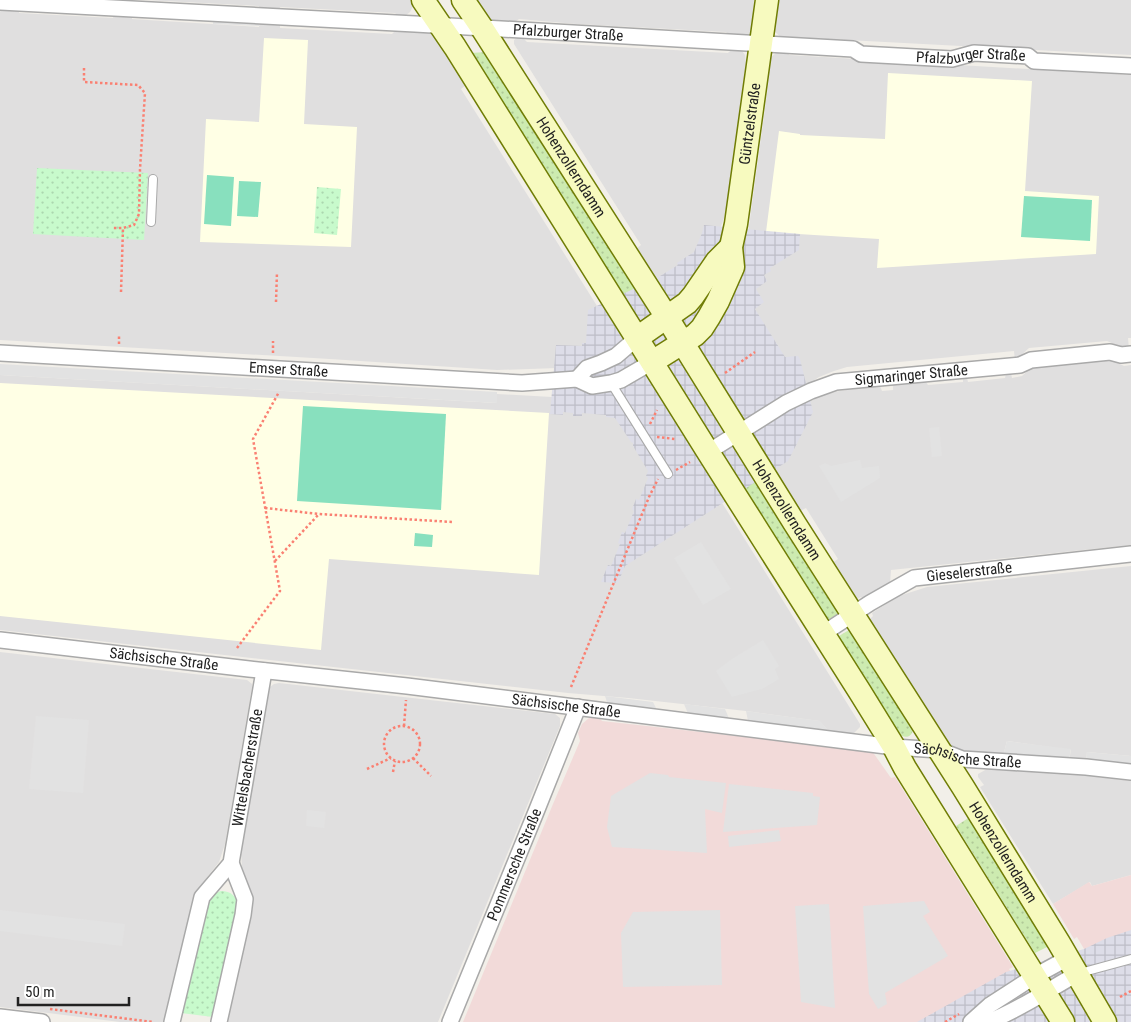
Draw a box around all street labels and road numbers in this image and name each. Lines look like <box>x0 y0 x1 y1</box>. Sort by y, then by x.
street label: Pfalzburger Straße <box>513 21 624 45</box>
street label: Pfalzburger Straße <box>915 44 1026 68</box>
street label: Güntzelstraße <box>735 82 764 166</box>
street label: Hohenzollerndamm <box>532 114 610 221</box>
street label: Emser Straße <box>248 358 329 381</box>
street label: Sigmaringer Straße <box>854 361 969 389</box>
street label: Hohenzollerndamm <box>748 456 825 564</box>
street label: Gieselerstraße <box>925 558 1013 586</box>
street label: Sächsische Straße <box>108 644 219 674</box>
street label: Sächsische Straße <box>511 690 622 722</box>
street label: Wittelsbacherstraße <box>228 707 266 828</box>
street label: Sächsische Straße <box>913 739 1022 772</box>
street label: Hohenzollerndamm <box>965 798 1041 906</box>
street label: Pommersche Straße <box>483 806 546 924</box>

